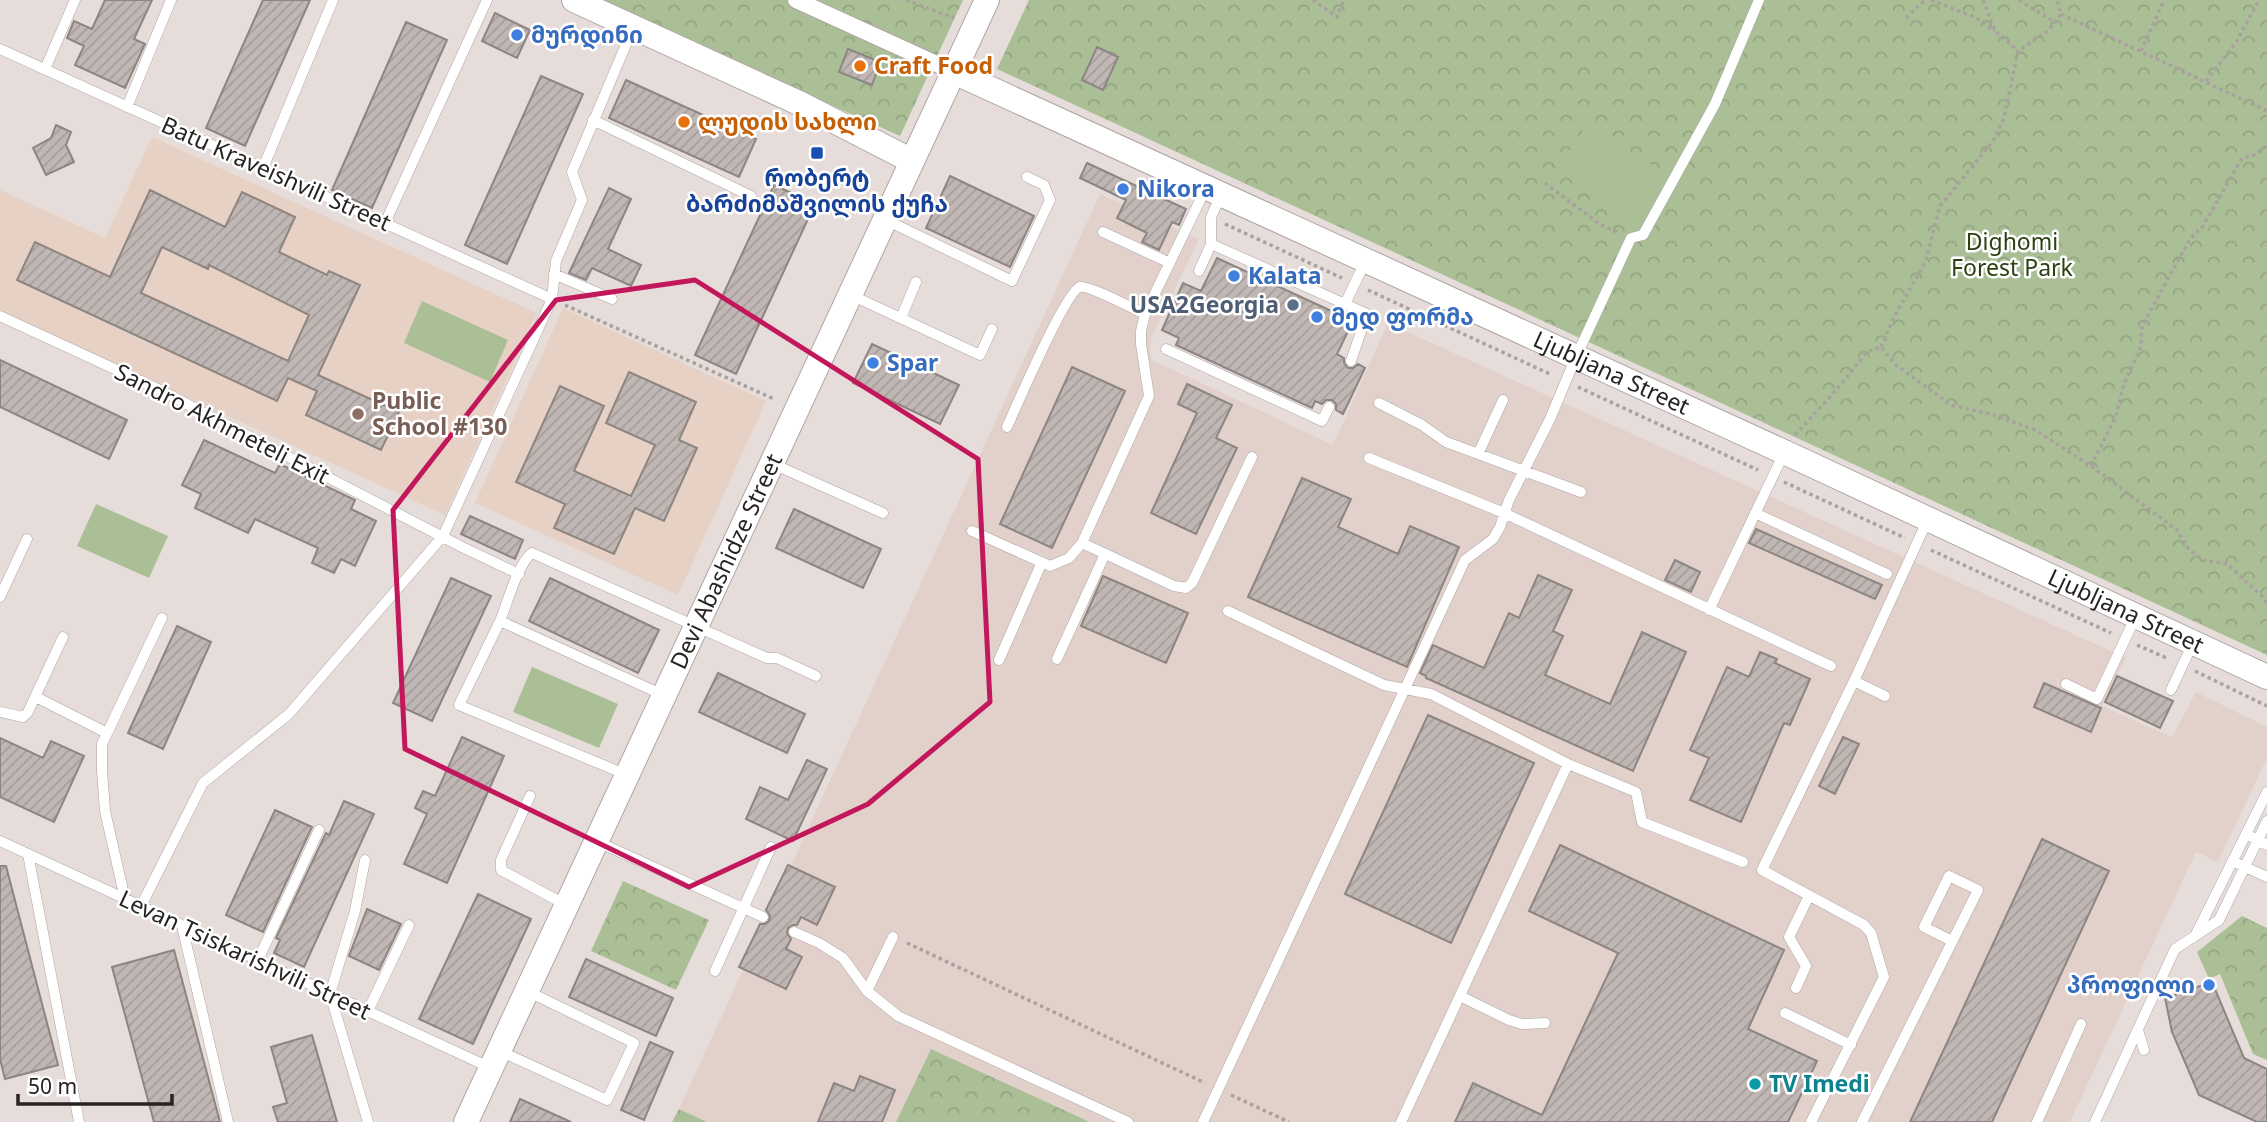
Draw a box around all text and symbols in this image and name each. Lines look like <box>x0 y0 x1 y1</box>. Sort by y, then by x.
place label: მურდინი <box>531 18 643 50</box>
marker: მურდინი <box>509 27 525 43</box>
place label: Craft Food <box>874 49 993 81</box>
marker: Craft Food <box>852 58 868 74</box>
place label: ლუდის სახლი <box>698 105 877 137</box>
street label: Batu Kraveishvili Street <box>157 108 396 238</box>
marker: ლუდის სახლი <box>676 114 692 130</box>
marker: რობერტ ბარძიმაშვილის ქუჩა <box>809 145 825 161</box>
place label: რობერტ ბარძიმაშვილის ქუჩა <box>686 161 948 219</box>
place label: Nikora <box>1137 172 1215 204</box>
marker: Nikora <box>1115 181 1131 197</box>
park label: Dighomi Forest Park <box>1951 225 2074 283</box>
place label: Kalata <box>1248 259 1321 291</box>
marker: Kalata <box>1226 268 1242 284</box>
place label: USA2Georgia <box>1130 288 1279 320</box>
marker: USA2Georgia <box>1285 297 1301 313</box>
place label: მედ ფორმა <box>1331 300 1474 332</box>
marker: მედ ფორმა <box>1309 309 1325 325</box>
street label: Ljubljana Street <box>1529 322 1695 422</box>
place label: Spar <box>887 346 938 378</box>
street label: Sandro Akhmeteli Exit <box>110 355 335 491</box>
marker: Spar <box>865 355 881 371</box>
place label: Public School #130 <box>372 384 507 442</box>
marker: Public School #130 <box>350 406 366 422</box>
street label: Devi Abashidze Street <box>662 448 789 674</box>
street label: Ljubljana Street <box>2043 560 2209 660</box>
street label: Levan Tsiskarishvili Street <box>114 882 376 1027</box>
place label: პროფილი <box>2067 968 2195 1000</box>
marker: პროფილი <box>2201 977 2217 993</box>
scale bar <box>18 1062 172 1106</box>
place label: TV Imedi <box>1769 1067 1870 1099</box>
text: 50 m <box>28 1072 77 1100</box>
marker: TV Imedi <box>1747 1076 1763 1092</box>

